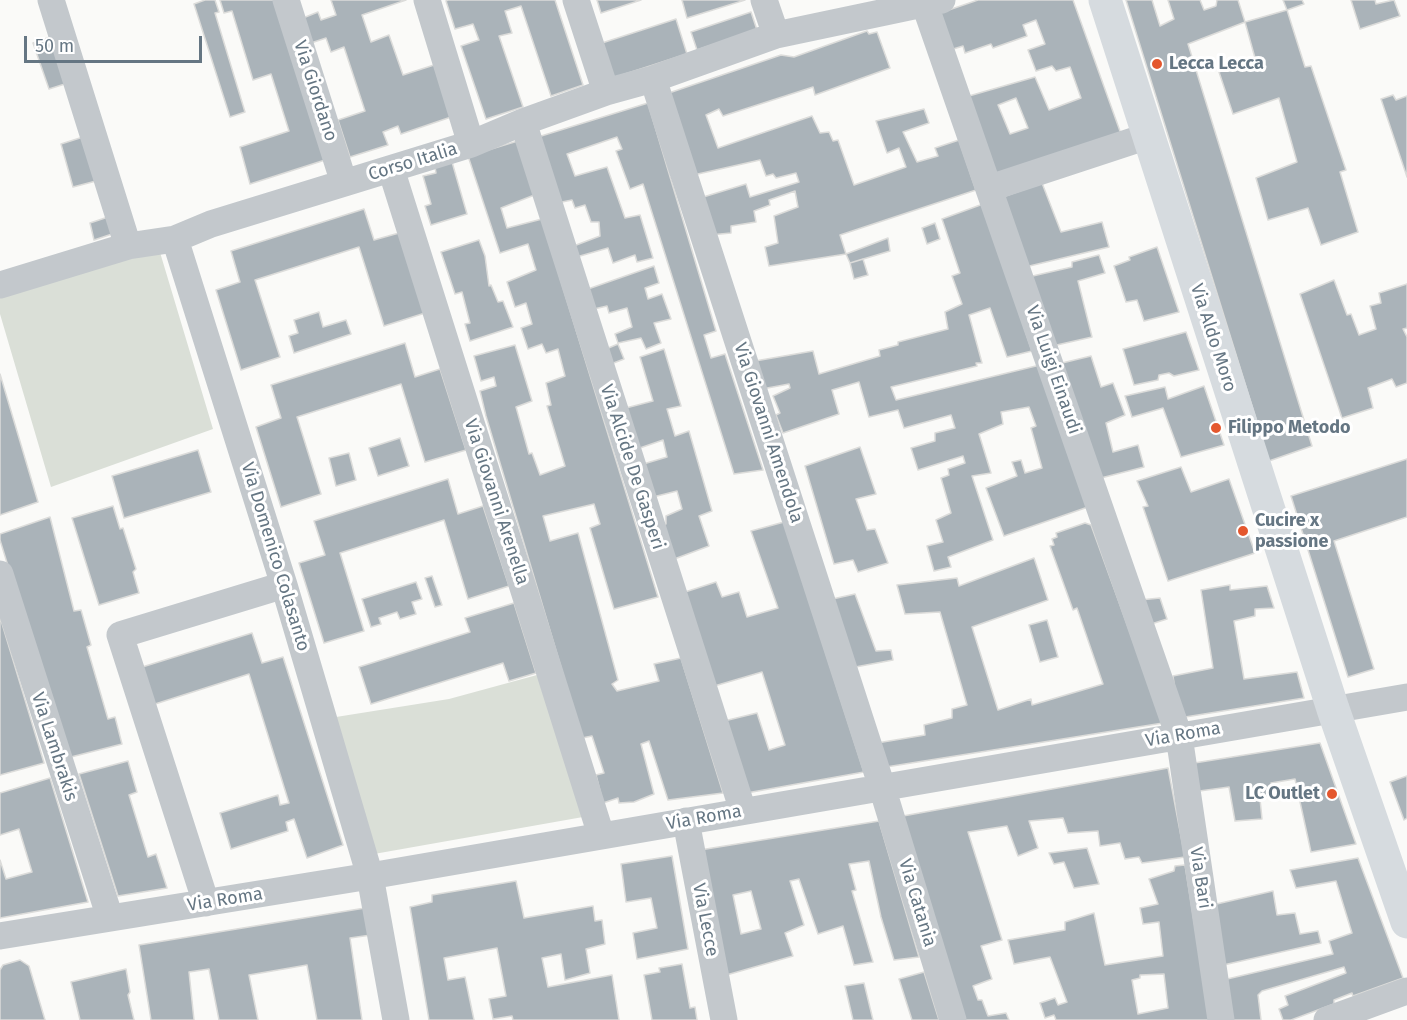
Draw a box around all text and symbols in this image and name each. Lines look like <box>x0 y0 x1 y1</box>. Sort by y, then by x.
scale bar <box>27 24 206 62</box>
text: 50 m <box>35 35 74 57</box>
street label: Via Giordano <box>289 38 341 144</box>
place label: Lecca Lecca <box>1169 53 1264 75</box>
marker: Lecca Lecca <box>1150 57 1164 71</box>
street label: Corso Italia <box>366 138 460 186</box>
street label: Via Aldo Moro <box>1185 281 1241 395</box>
street label: Via Luigi Einaudi <box>1021 303 1085 437</box>
street label: Via Giovanni Amendola <box>729 340 807 526</box>
street label: Via Alcide De Gasperi <box>595 382 669 552</box>
street label: Via Giovanni Arenella <box>459 416 533 588</box>
place label: Filippo Metodo <box>1228 417 1351 439</box>
marker: Filippo Metodo <box>1209 421 1223 435</box>
street label: Via Domenico Colasanto <box>236 460 314 654</box>
place label: Cucire x passione <box>1255 510 1328 552</box>
marker: Cucire x passione <box>1236 524 1250 538</box>
street label: Via Lambrakis <box>26 690 82 804</box>
street label: Via Roma <box>1144 718 1222 752</box>
place label: LC Outlet <box>1245 783 1320 805</box>
marker: LC Outlet <box>1325 787 1339 801</box>
street label: Via Roma <box>665 801 743 835</box>
street label: Via Bari <box>1184 845 1216 911</box>
street label: Via Catania <box>893 856 941 950</box>
street label: Via Lecce <box>687 881 723 959</box>
street label: Via Roma <box>186 883 264 917</box>

